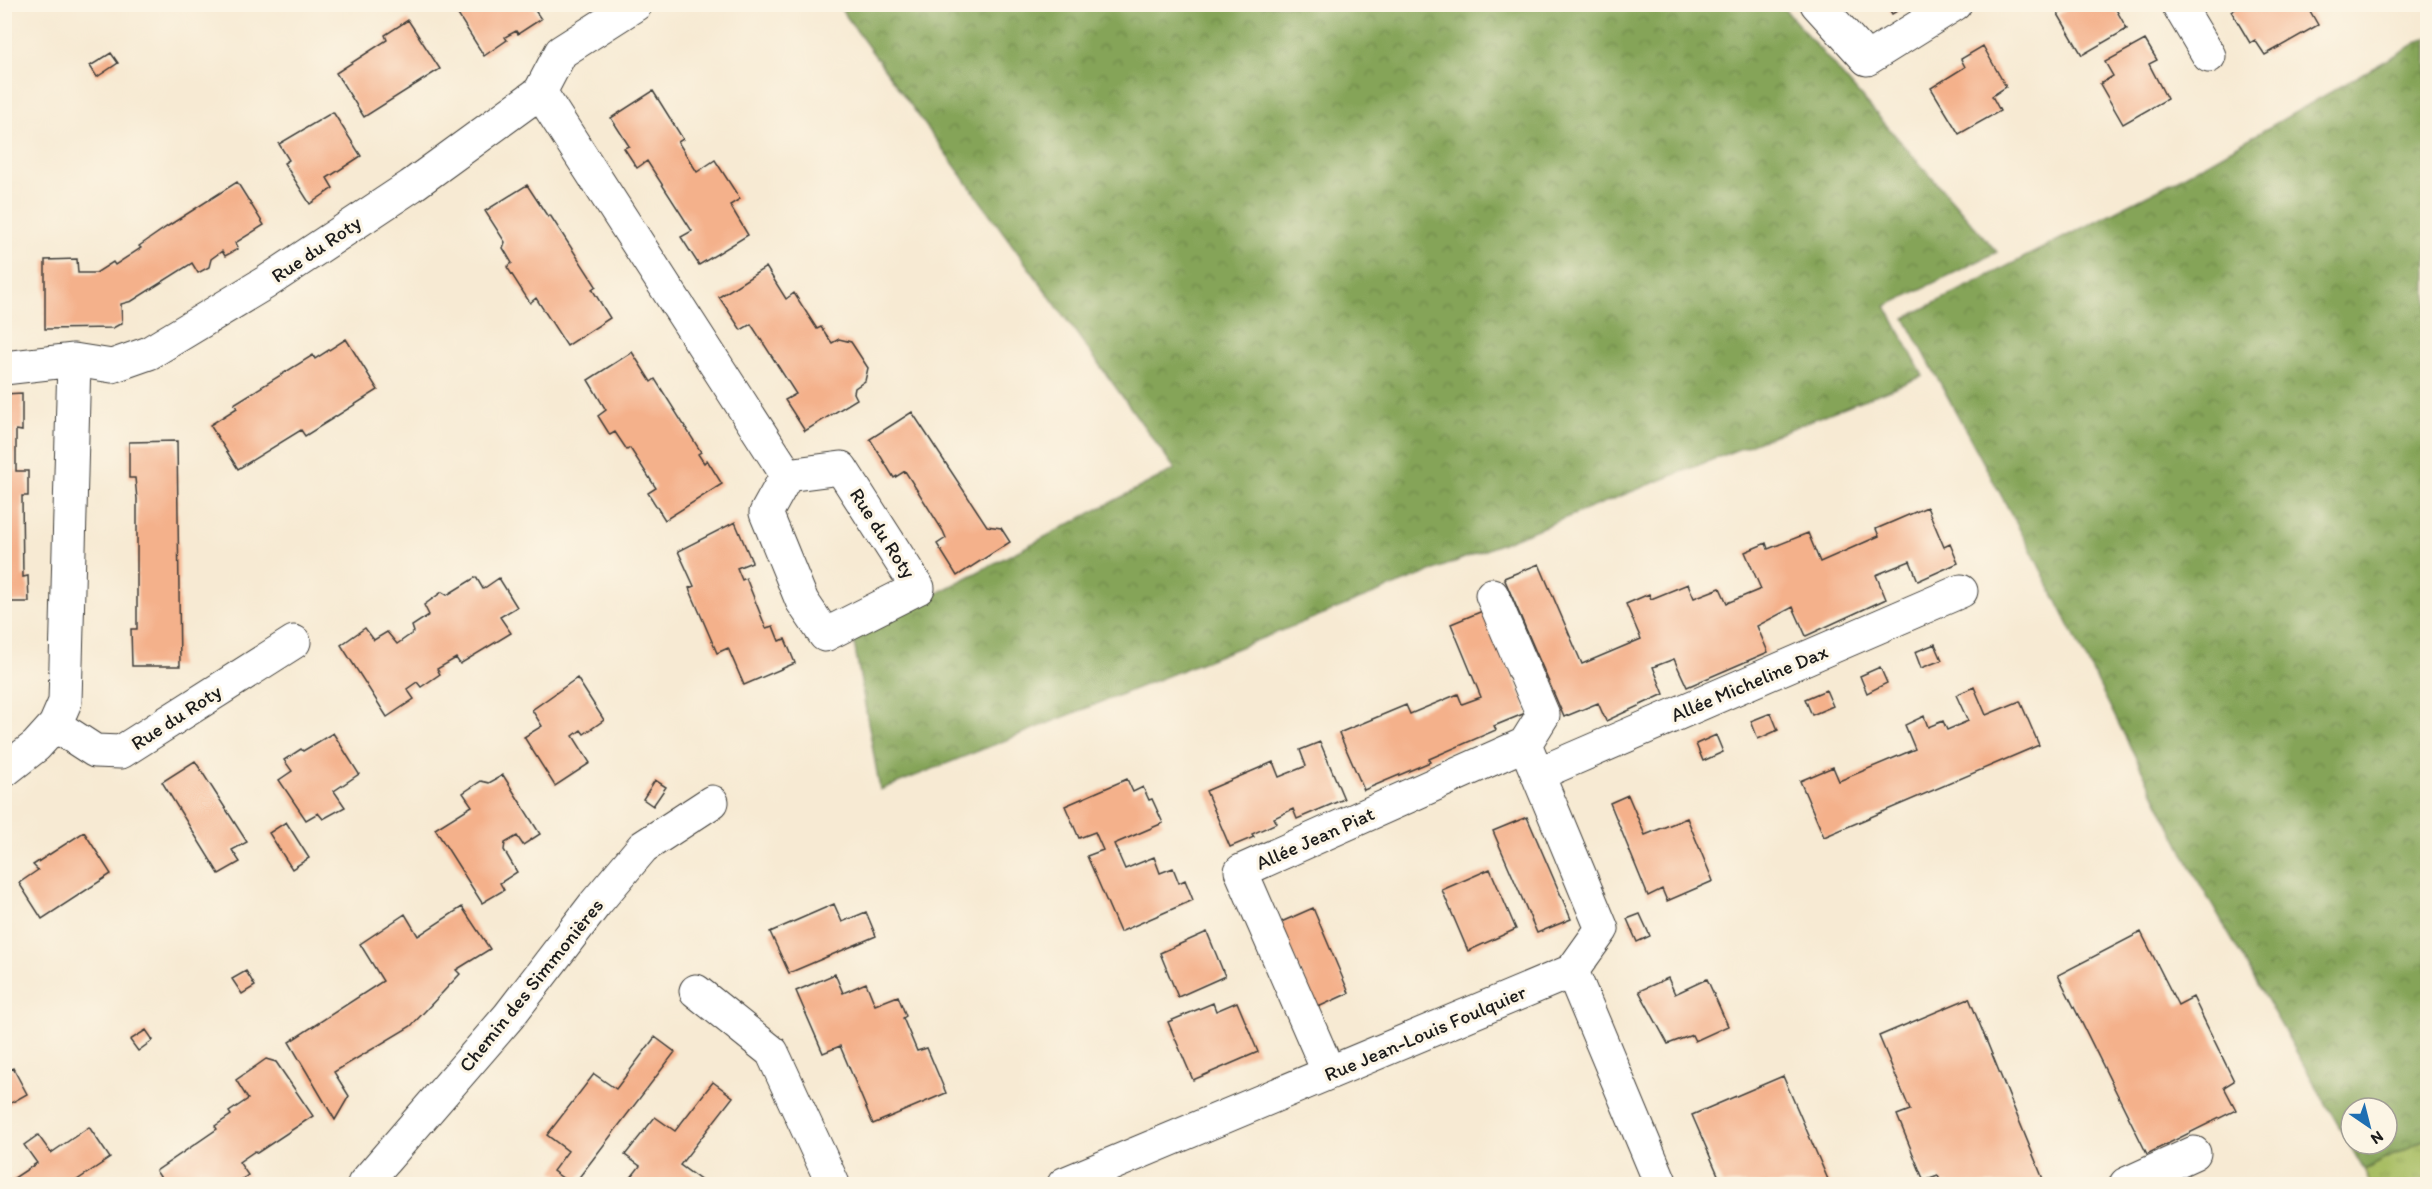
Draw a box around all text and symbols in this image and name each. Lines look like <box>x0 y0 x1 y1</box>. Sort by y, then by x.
street label: Rue du Roty <box>267 210 366 288</box>
street label: Rue du Roty <box>845 483 921 583</box>
street label: Allée Micheline Dax <box>1667 639 1831 727</box>
street label: Rue du Roty <box>126 679 226 755</box>
street label: Allée Jean Piat <box>1252 801 1378 875</box>
street label: Chemin des Simmonières <box>454 893 608 1077</box>
street label: Rue Jean-Louis Foulquier <box>1321 979 1530 1086</box>
north arrow <box>2339 1096 2399 1156</box>
text: N <box>2367 1127 2387 1149</box>

